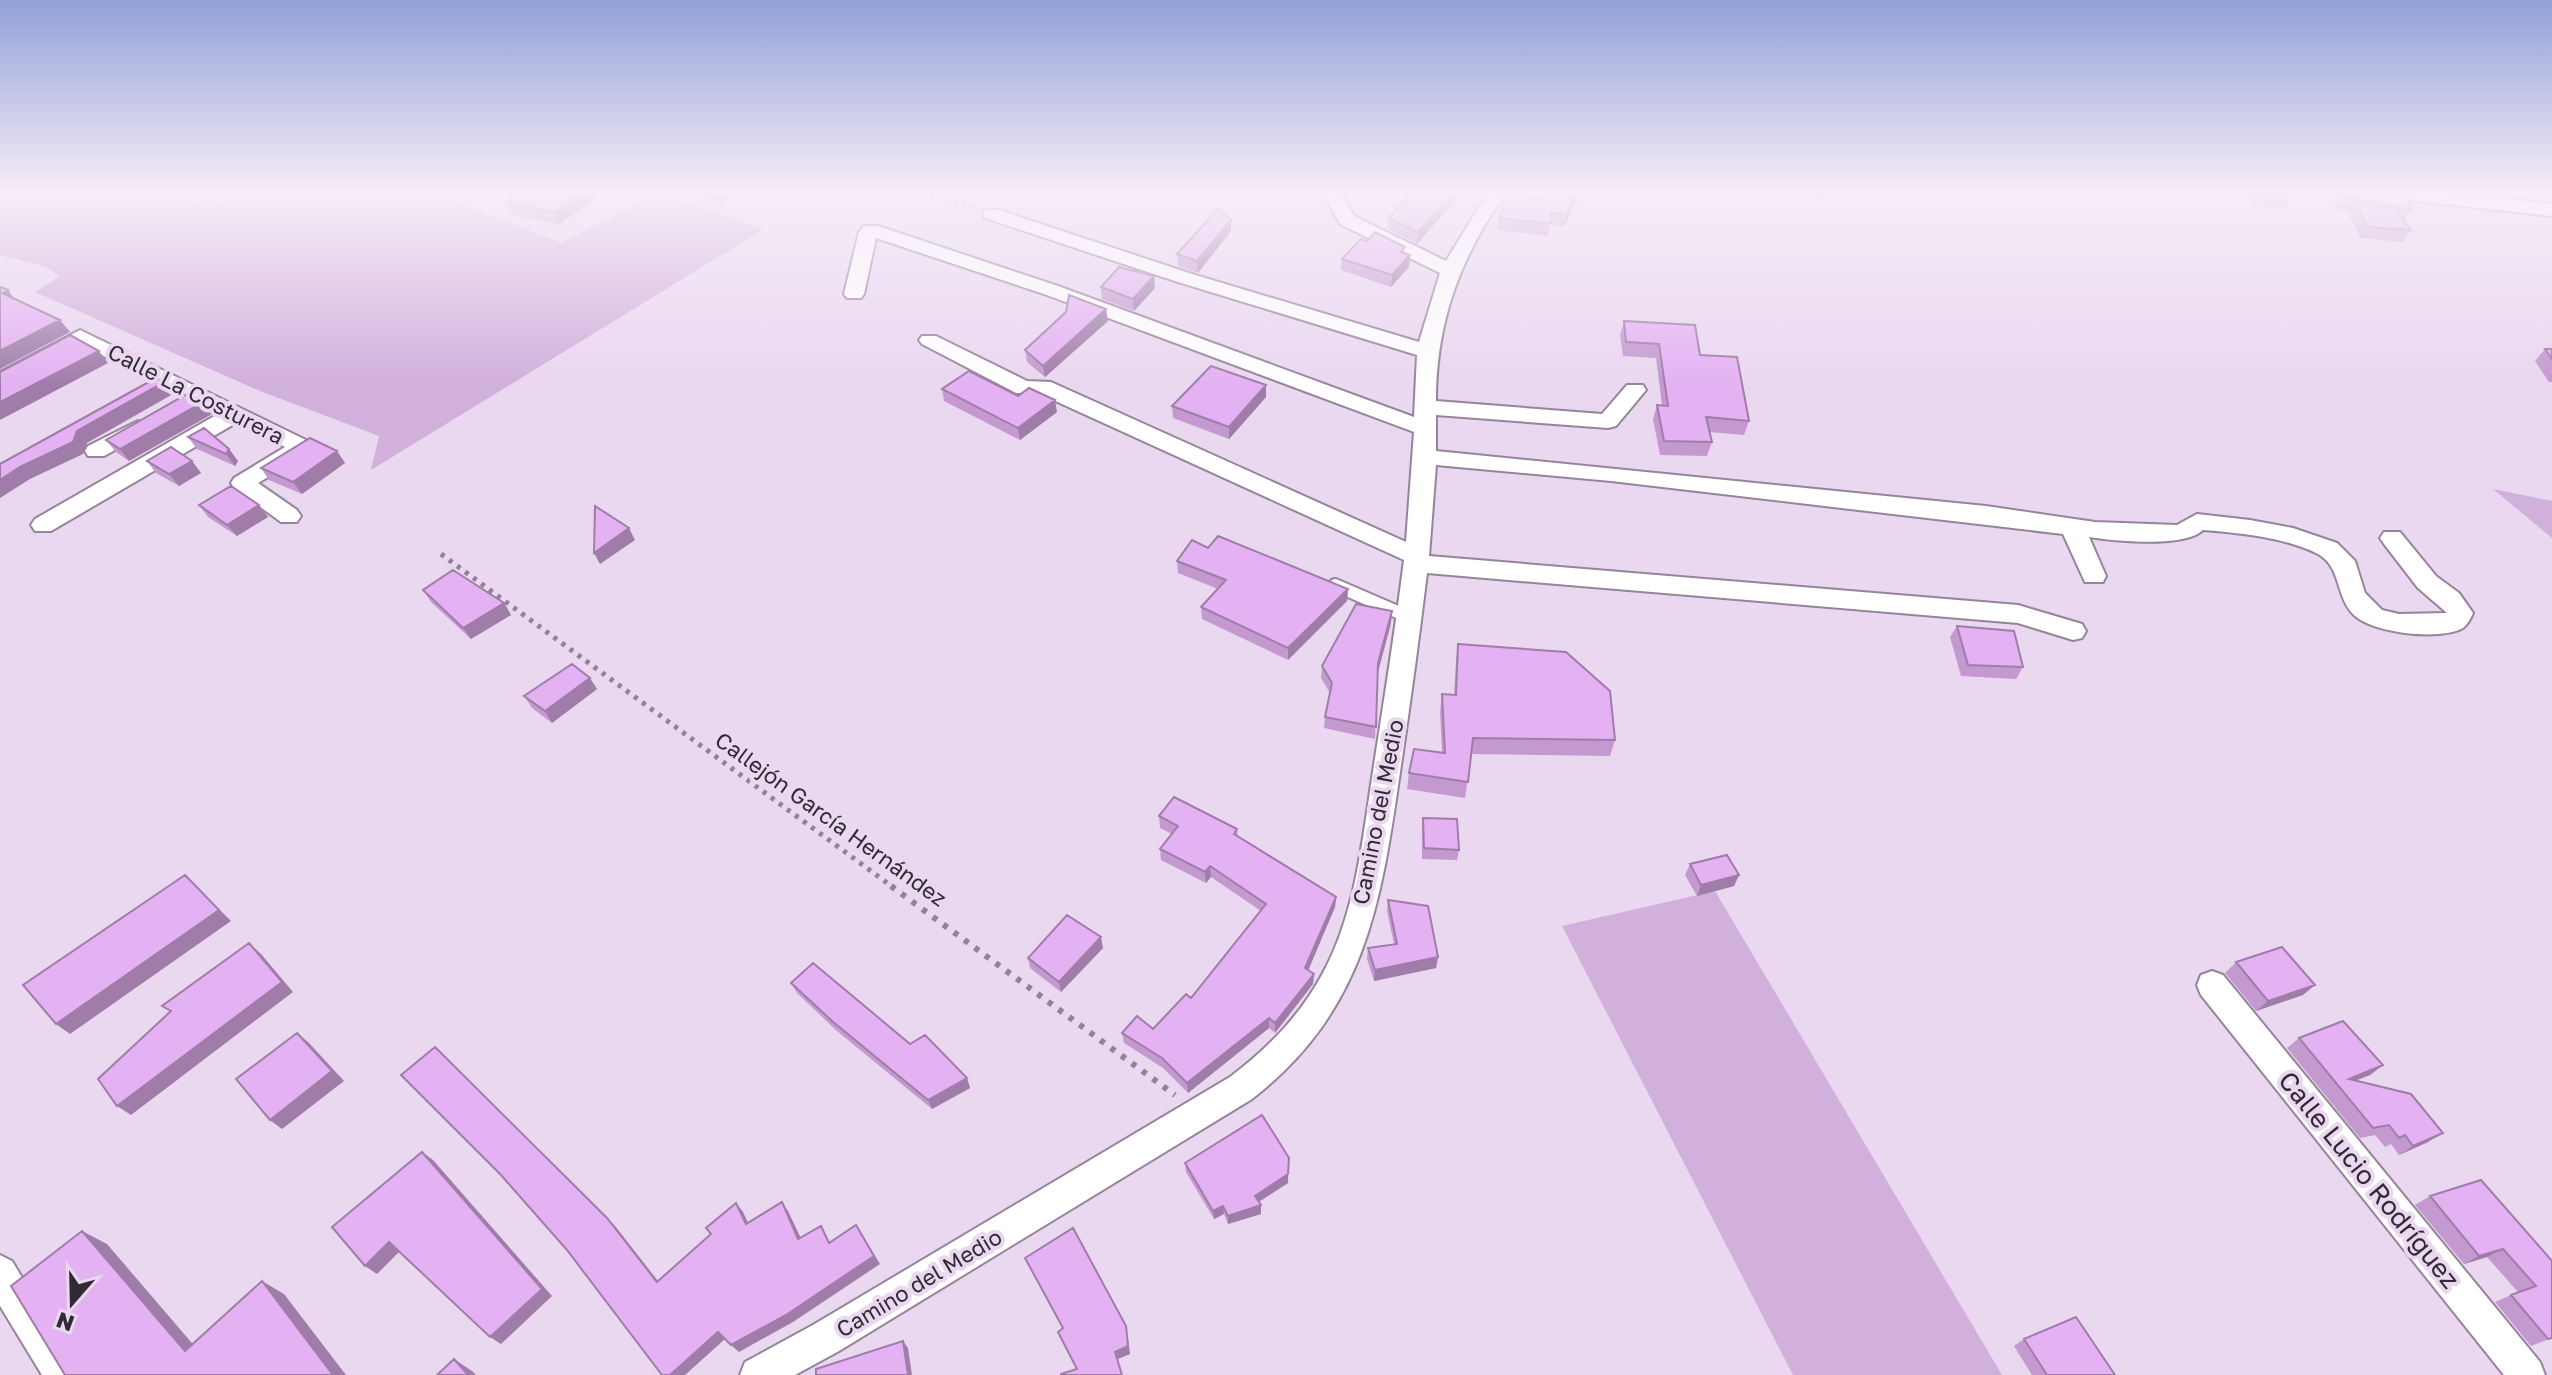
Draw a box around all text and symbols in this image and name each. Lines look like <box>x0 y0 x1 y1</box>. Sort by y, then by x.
street label: Calle La Costurera <box>104 337 289 450</box>
street label: Camino del Medio <box>1346 717 1409 907</box>
street label: Callejón García Hernández <box>710 726 952 912</box>
street label: Calle Lucio Rodríguez <box>2272 1065 2466 1294</box>
street label: Camino del Medio <box>831 1223 1006 1343</box>
north arrow <box>32 1263 112 1343</box>
text: N <box>53 1307 77 1338</box>

